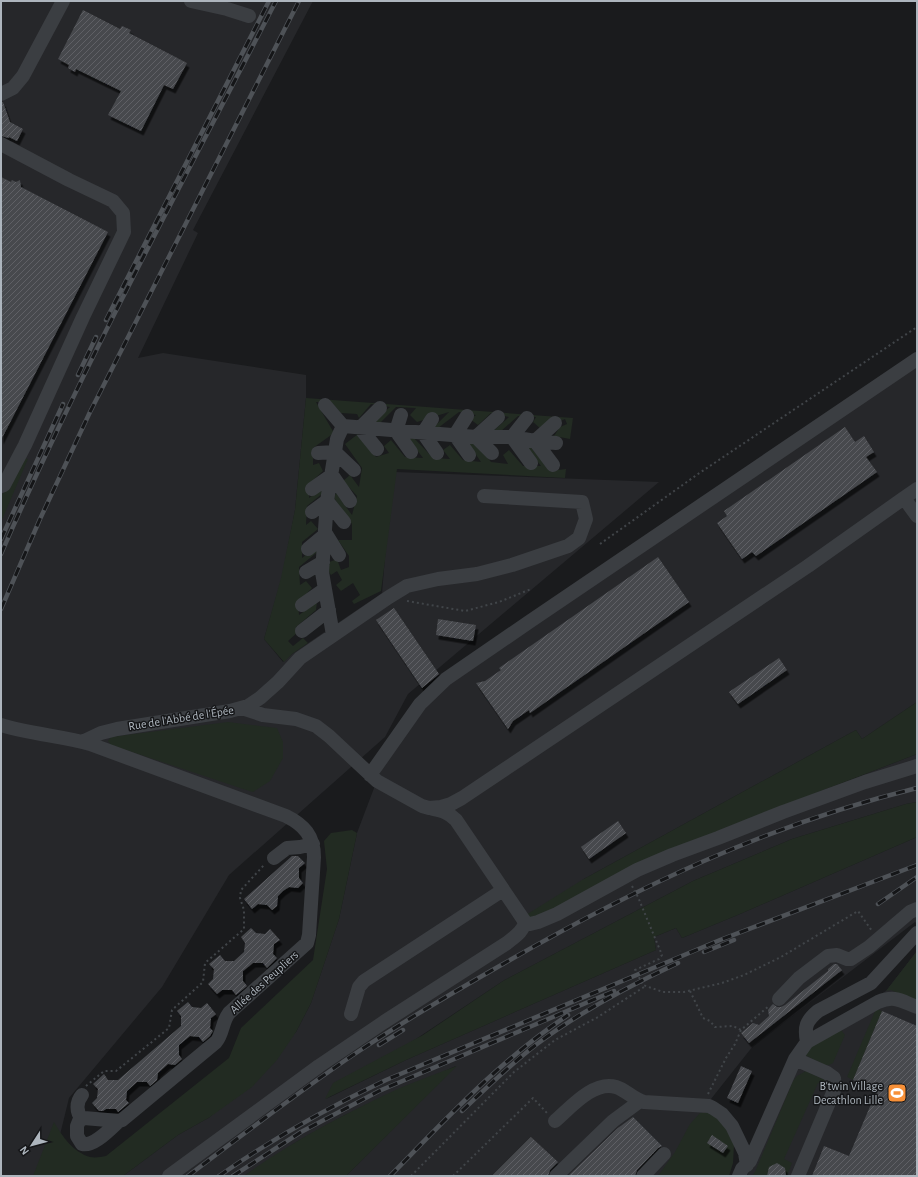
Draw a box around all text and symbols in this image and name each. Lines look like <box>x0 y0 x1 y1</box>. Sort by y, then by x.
street label: Rue de l'Abbé de l'Épée <box>127 703 235 732</box>
street label: Allée des Peupliers <box>228 948 300 1016</box>
place label: B'twin Village Decathlon Lille <box>813 1080 883 1106</box>
sports icon: B'twin Village Decathlon Lille <box>886 1082 908 1104</box>
north arrow <box>12 1125 52 1165</box>
text: N <box>18 1144 31 1157</box>

